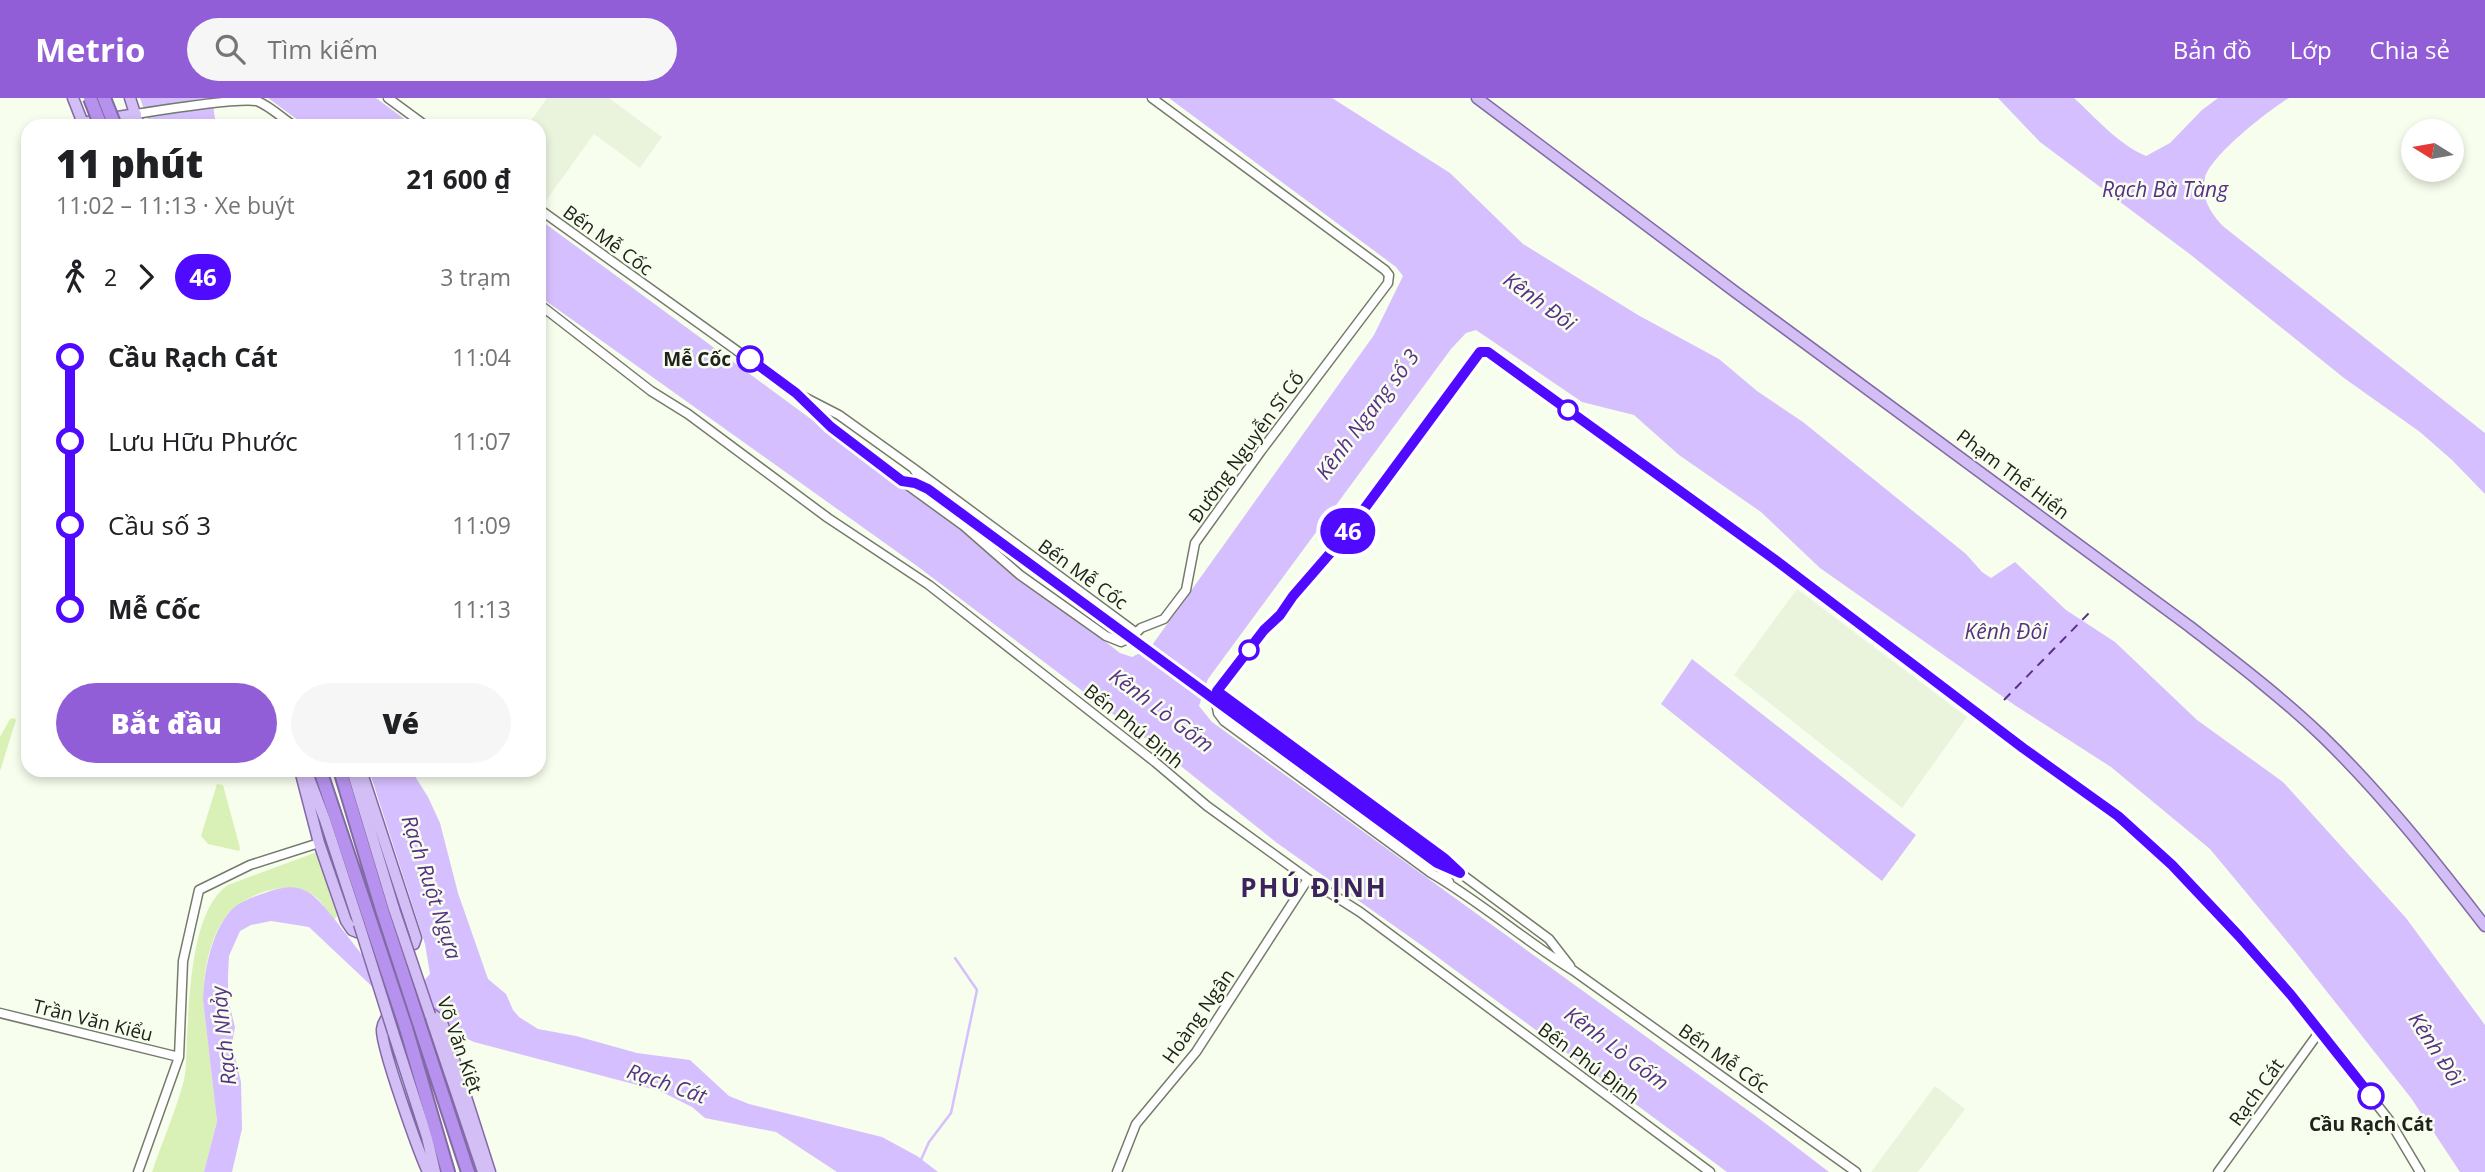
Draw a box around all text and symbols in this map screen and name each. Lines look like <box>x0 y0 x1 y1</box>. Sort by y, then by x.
search box <box>187 18 677 81</box>
text: Metrio <box>35 27 145 72</box>
icon: search <box>211 30 249 68</box>
text: Tìm kiếm <box>267 31 378 67</box>
text: Bản đồ <box>2173 33 2252 66</box>
text: Lớp <box>2290 33 2332 66</box>
text: Chia sẻ <box>2370 33 2450 66</box>
north arrow <box>2401 119 2464 182</box>
map controls <box>2401 119 2464 182</box>
text: 11 phút <box>56 137 203 189</box>
text: 21 600 ₫ <box>406 161 511 197</box>
water label: Rạch Bà Tàng <box>2102 175 2229 203</box>
text: 11:02 – 11:13 · Xe buýt <box>56 189 295 221</box>
street label: Bến Mễ Cốc <box>558 199 658 281</box>
icon: walk <box>56 258 94 296</box>
icon: forward <box>127 258 165 296</box>
text: 46 <box>189 260 217 293</box>
text: 2 <box>104 261 117 293</box>
text: 3 trạm <box>440 261 511 293</box>
water label: Kênh Đôi <box>1498 265 1582 337</box>
text: Cầu Rạch Cát <box>108 339 278 375</box>
text: 11:04 <box>452 341 511 373</box>
water label: Kênh Ngang số 3 <box>1309 343 1425 485</box>
place label: Mễ Cốc <box>663 346 731 372</box>
marker: Mễ Cốc <box>737 346 763 372</box>
street label: Đường Nguyễn Sĩ Cố <box>1182 366 1310 528</box>
unlabelled marker <box>1558 400 1578 420</box>
text: Lưu Hữu Phước <box>108 423 298 459</box>
street label: Phạm Thế Hiển <box>1951 423 2075 525</box>
text: 11:07 <box>452 425 511 457</box>
text: Cầu số 3 <box>108 507 211 543</box>
line badge: 46 <box>1316 508 1380 554</box>
text: 11:09 <box>452 509 511 541</box>
text: 46 <box>1334 514 1362 547</box>
street label: Bến Mễ Cốc <box>1033 533 1133 615</box>
text: Mễ Cốc <box>108 591 201 627</box>
text: 11:13 <box>452 593 511 625</box>
water label: Kênh Đôi <box>1964 617 2048 645</box>
unlabelled marker <box>1239 640 1259 660</box>
water label: Kênh Lò Gốm <box>1104 662 1220 758</box>
street label: Bến Phú Định <box>1079 678 1189 774</box>
button: Bắt đầu <box>56 683 277 763</box>
button: Vé <box>291 683 511 763</box>
water label: Rạch Ruột Ngựa <box>396 811 469 963</box>
district label: PHÚ ĐỊNH <box>1240 869 1388 905</box>
street label: Hoàng Ngân <box>1156 964 1240 1068</box>
water label: Rạch Nhảy <box>204 984 242 1087</box>
street label: Trần Văn Kiểu <box>30 993 156 1047</box>
street label: Võ Văn Kiệt <box>431 993 489 1097</box>
water label: Kênh Lò Gốm <box>1559 1000 1675 1096</box>
water label: Kênh Đôi <box>2403 1007 2472 1092</box>
street label: Bến Phú Định <box>1533 1016 1645 1110</box>
street label: Bến Mễ Cốc <box>1674 1017 1774 1099</box>
street label: Rạch Cát <box>2223 1053 2289 1131</box>
water label: Rạch Cát <box>624 1056 711 1110</box>
marker: Cầu Rạch Cát <box>2358 1083 2384 1109</box>
place label: Cầu Rạch Cát <box>2309 1111 2433 1137</box>

